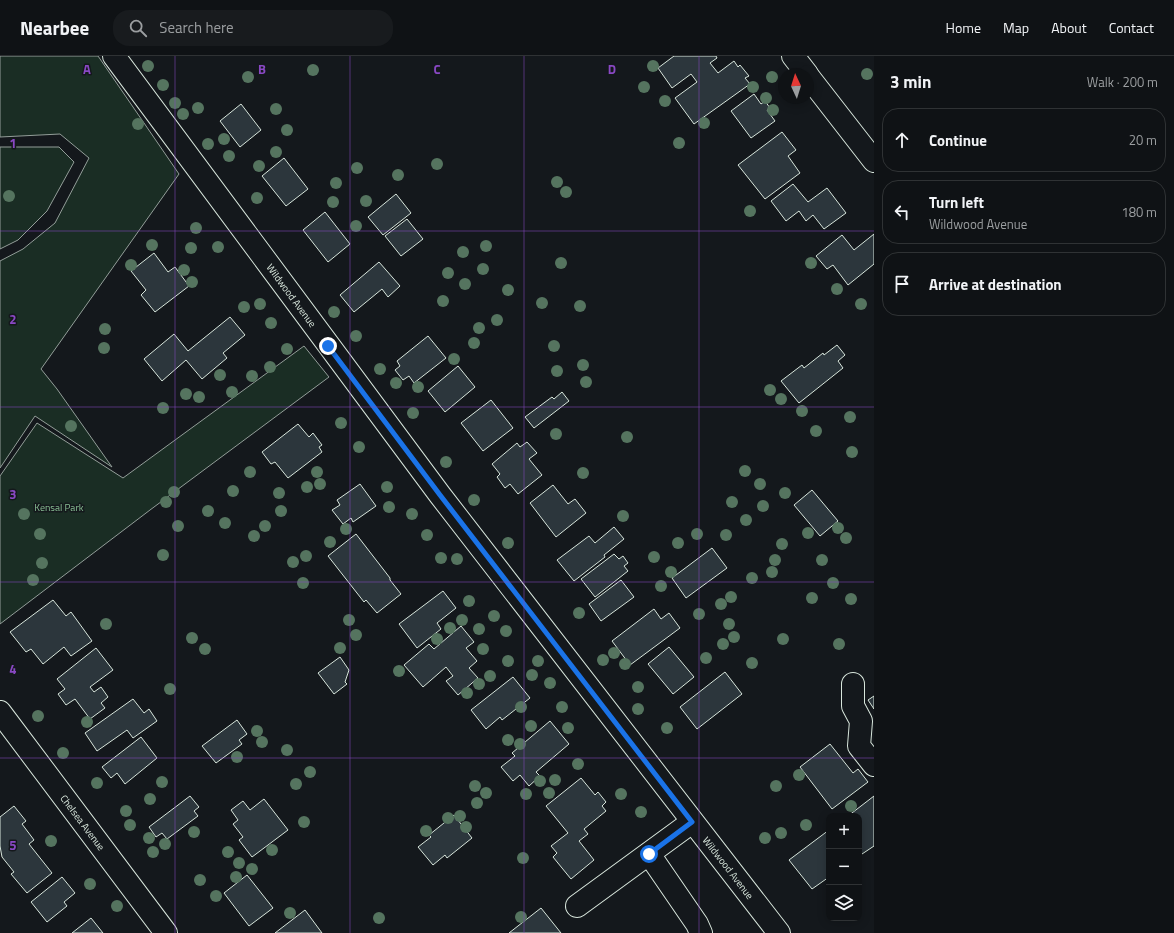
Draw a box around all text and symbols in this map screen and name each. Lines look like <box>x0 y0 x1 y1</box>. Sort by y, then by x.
search box <box>113 10 393 46</box>
text: Nearbee <box>20 13 89 42</box>
text: Search here <box>159 16 234 39</box>
icon: search <box>127 17 149 39</box>
text: Home <box>946 17 981 38</box>
text: Map <box>1003 17 1029 38</box>
text: About <box>1051 17 1087 38</box>
text: Contact <box>1109 17 1154 38</box>
text: A <box>83 59 91 79</box>
text: B <box>258 59 266 79</box>
text: C <box>433 59 441 79</box>
text: D <box>608 59 616 79</box>
north arrow <box>778 68 814 104</box>
text: 3 min <box>890 69 931 95</box>
text: Walk · 200 m <box>1087 72 1158 92</box>
icon: ahead <box>891 129 913 151</box>
text: Continue <box>929 129 987 152</box>
text: 20 m <box>1129 130 1157 150</box>
text: 1 <box>9 133 17 153</box>
text: Turn left <box>929 191 984 214</box>
icon: left <box>891 201 913 223</box>
text: 180 m <box>1121 202 1157 222</box>
text: Wildwood Avenue <box>929 214 1027 234</box>
street label: Wildwood Avenue <box>263 261 320 330</box>
icon: arrive <box>891 273 913 295</box>
text: Arrive at destination <box>929 273 1062 296</box>
text: 2 <box>9 309 17 329</box>
route end <box>319 337 337 355</box>
text: 3 <box>9 484 17 504</box>
park label: Kensal Park <box>34 500 84 515</box>
text: 4 <box>9 659 17 679</box>
street label: Chelsea Avenue <box>57 792 108 854</box>
map controls <box>826 813 862 921</box>
button: + <box>826 813 862 849</box>
street label: Wildwood Avenue <box>699 833 757 902</box>
text: 5 <box>9 835 17 855</box>
route start <box>640 845 658 863</box>
button: − <box>826 849 862 885</box>
button: layers <box>826 885 862 921</box>

